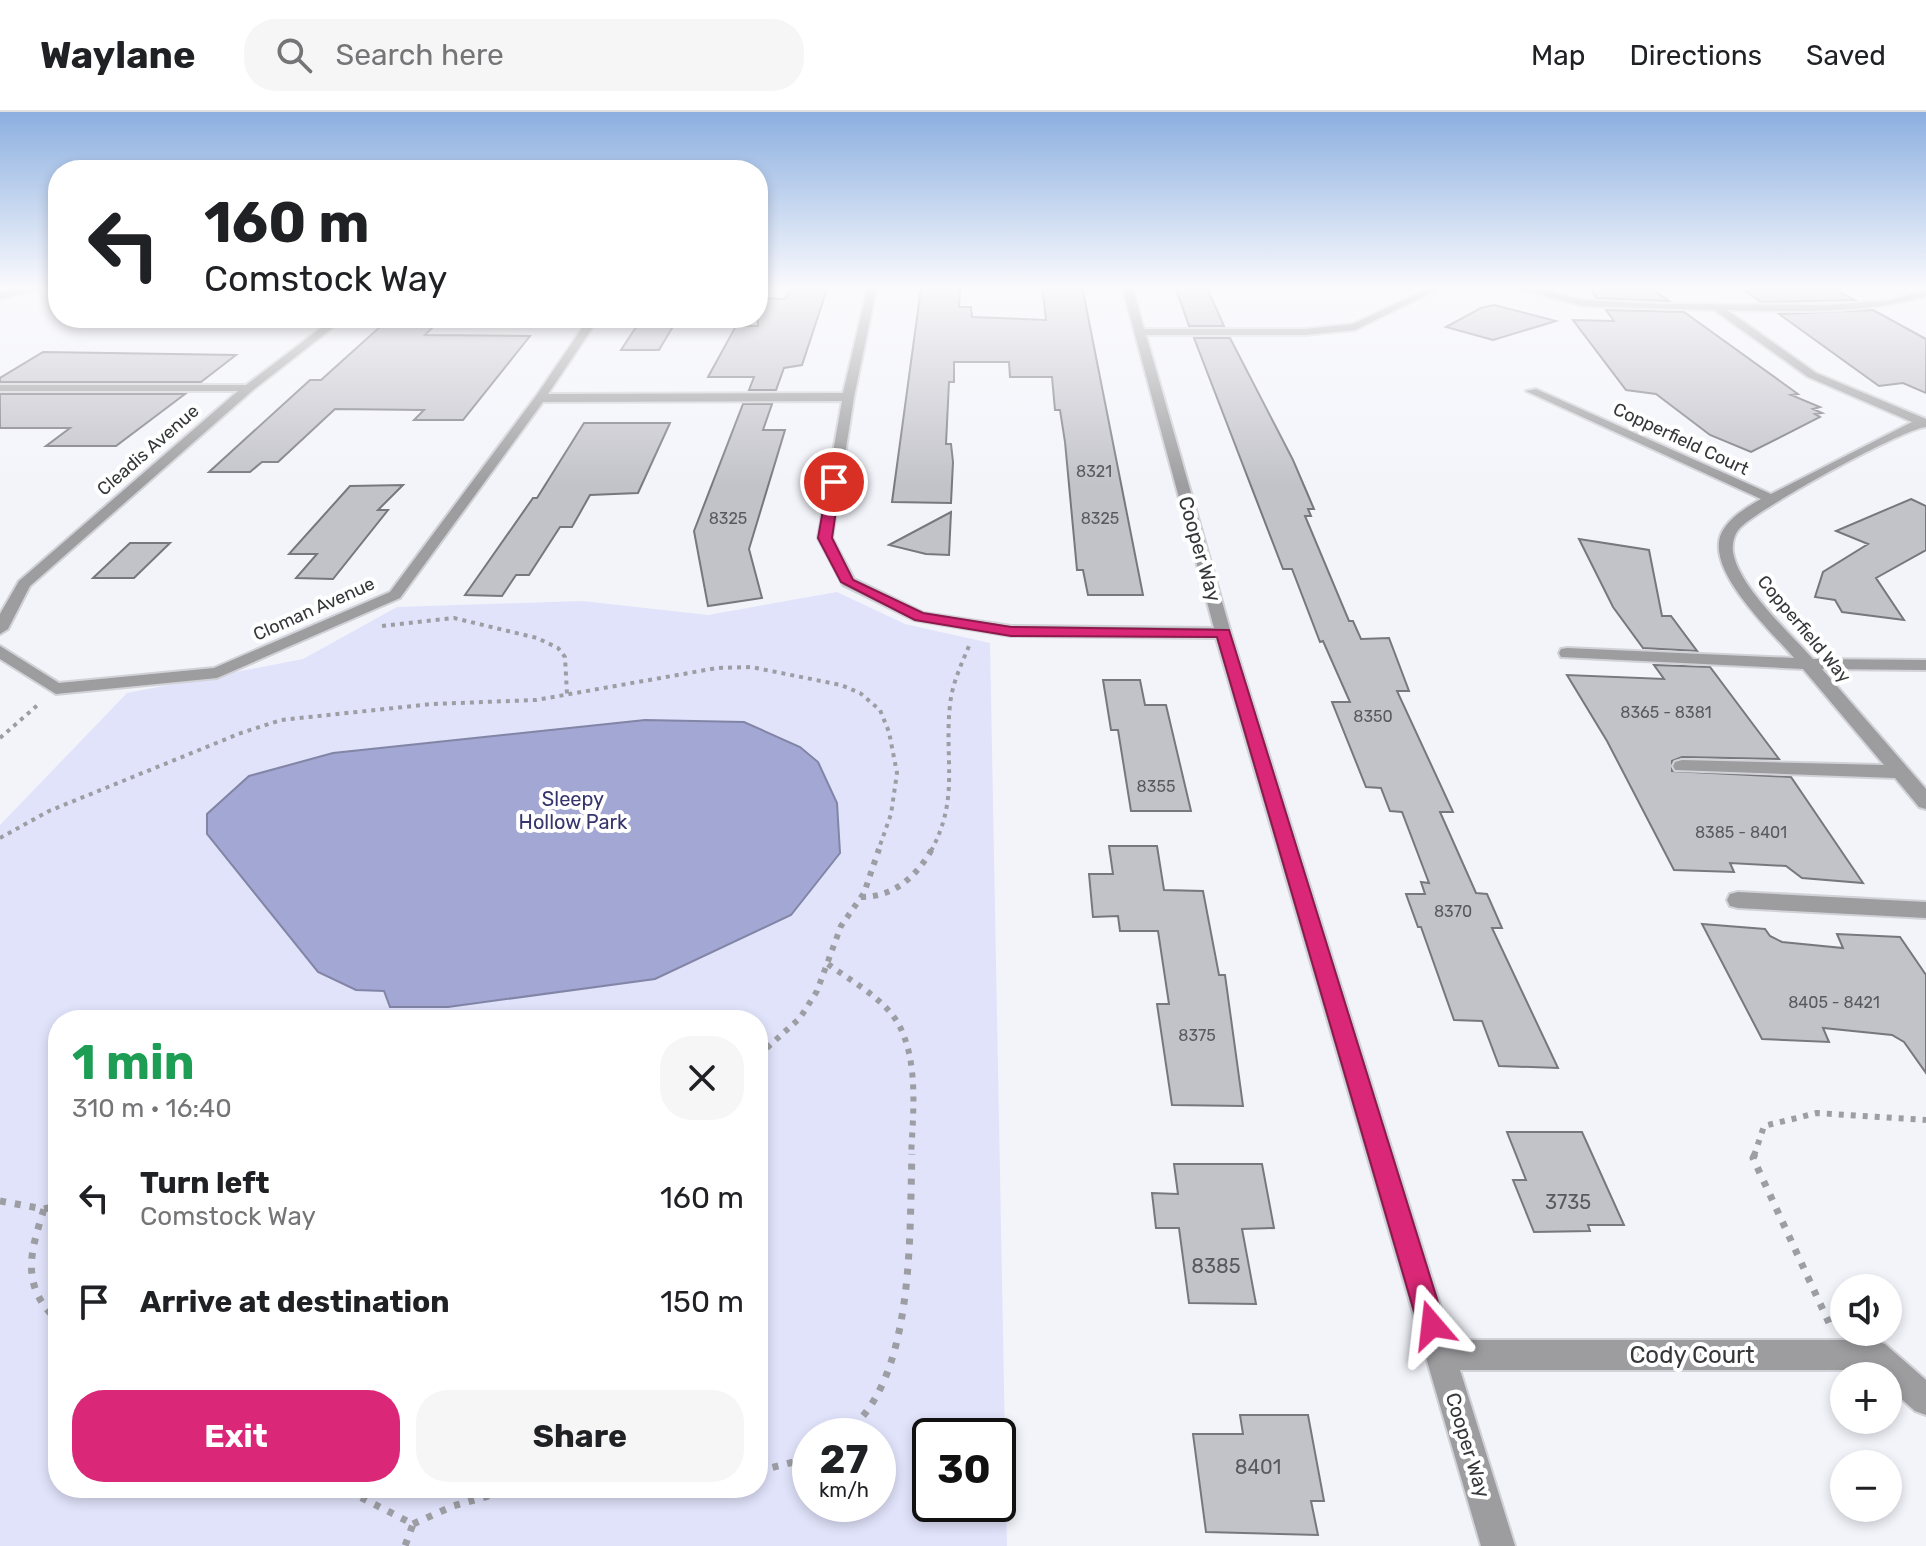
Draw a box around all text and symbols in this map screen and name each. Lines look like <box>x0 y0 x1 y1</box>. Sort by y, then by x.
search box <box>244 19 804 91</box>
text: Waylane <box>40 32 196 78</box>
icon: search <box>272 33 316 77</box>
text: Search here <box>336 37 504 73</box>
text: Map <box>1531 39 1585 72</box>
text: Directions <box>1629 39 1762 72</box>
text: Saved <box>1806 39 1886 72</box>
text: 160 m <box>204 190 370 256</box>
icon: left <box>72 192 176 296</box>
text: Comstock Way <box>204 257 447 300</box>
street label: Copperfield Court <box>1610 398 1752 480</box>
street label: Cleadis Avenue <box>93 400 203 500</box>
pin <box>800 448 868 516</box>
icon: arrive <box>812 460 856 504</box>
house number: 8321 <box>1076 462 1112 481</box>
street label: Cooper Way <box>1174 494 1226 604</box>
house number: 8325 <box>709 509 747 528</box>
house number: 8325 <box>1081 509 1119 528</box>
street label: Copperfield Way <box>1753 571 1855 687</box>
street label: Cloman Avenue <box>250 572 378 646</box>
house number: 8365 - 8381 <box>1620 703 1712 722</box>
house number: 8350 <box>1353 707 1393 726</box>
house number: 8355 <box>1137 777 1175 796</box>
park label: Sleepy Hollow Park <box>519 787 628 834</box>
house number: 8385 - 8401 <box>1695 823 1787 842</box>
house number: 8370 <box>1434 902 1472 921</box>
house number: 8405 - 8421 <box>1788 993 1880 1012</box>
house number: 8375 <box>1178 1026 1216 1045</box>
text: 1 min <box>72 1034 195 1091</box>
button: close <box>660 1036 744 1120</box>
text: 310 m · 16:40 <box>72 1093 232 1124</box>
text: Turn left <box>140 1165 270 1201</box>
icon: left <box>72 1176 116 1220</box>
text: 160 m <box>660 1180 744 1216</box>
house number: 3735 <box>1545 1190 1591 1214</box>
text: Comstock Way <box>140 1201 316 1232</box>
house number: 8385 <box>1191 1254 1241 1278</box>
map controls <box>1830 1274 1902 1522</box>
button: sound <box>1830 1274 1902 1346</box>
icon: arrive <box>72 1280 116 1324</box>
position arrow <box>1390 1283 1474 1367</box>
text: Arrive at destination <box>140 1284 450 1320</box>
text: 150 m <box>660 1284 744 1320</box>
street label: Cody Court <box>1629 1341 1755 1369</box>
button: + <box>1830 1362 1902 1434</box>
button: Exit <box>72 1390 400 1482</box>
button: Share <box>416 1390 744 1482</box>
street label: Cooper Way <box>1441 1390 1495 1500</box>
speed limit sign: 30 <box>912 1418 1016 1522</box>
text: 27 <box>820 1436 868 1483</box>
button: − <box>1830 1450 1902 1522</box>
house number: 8401 <box>1235 1455 1281 1479</box>
text: km/h <box>819 1478 869 1502</box>

